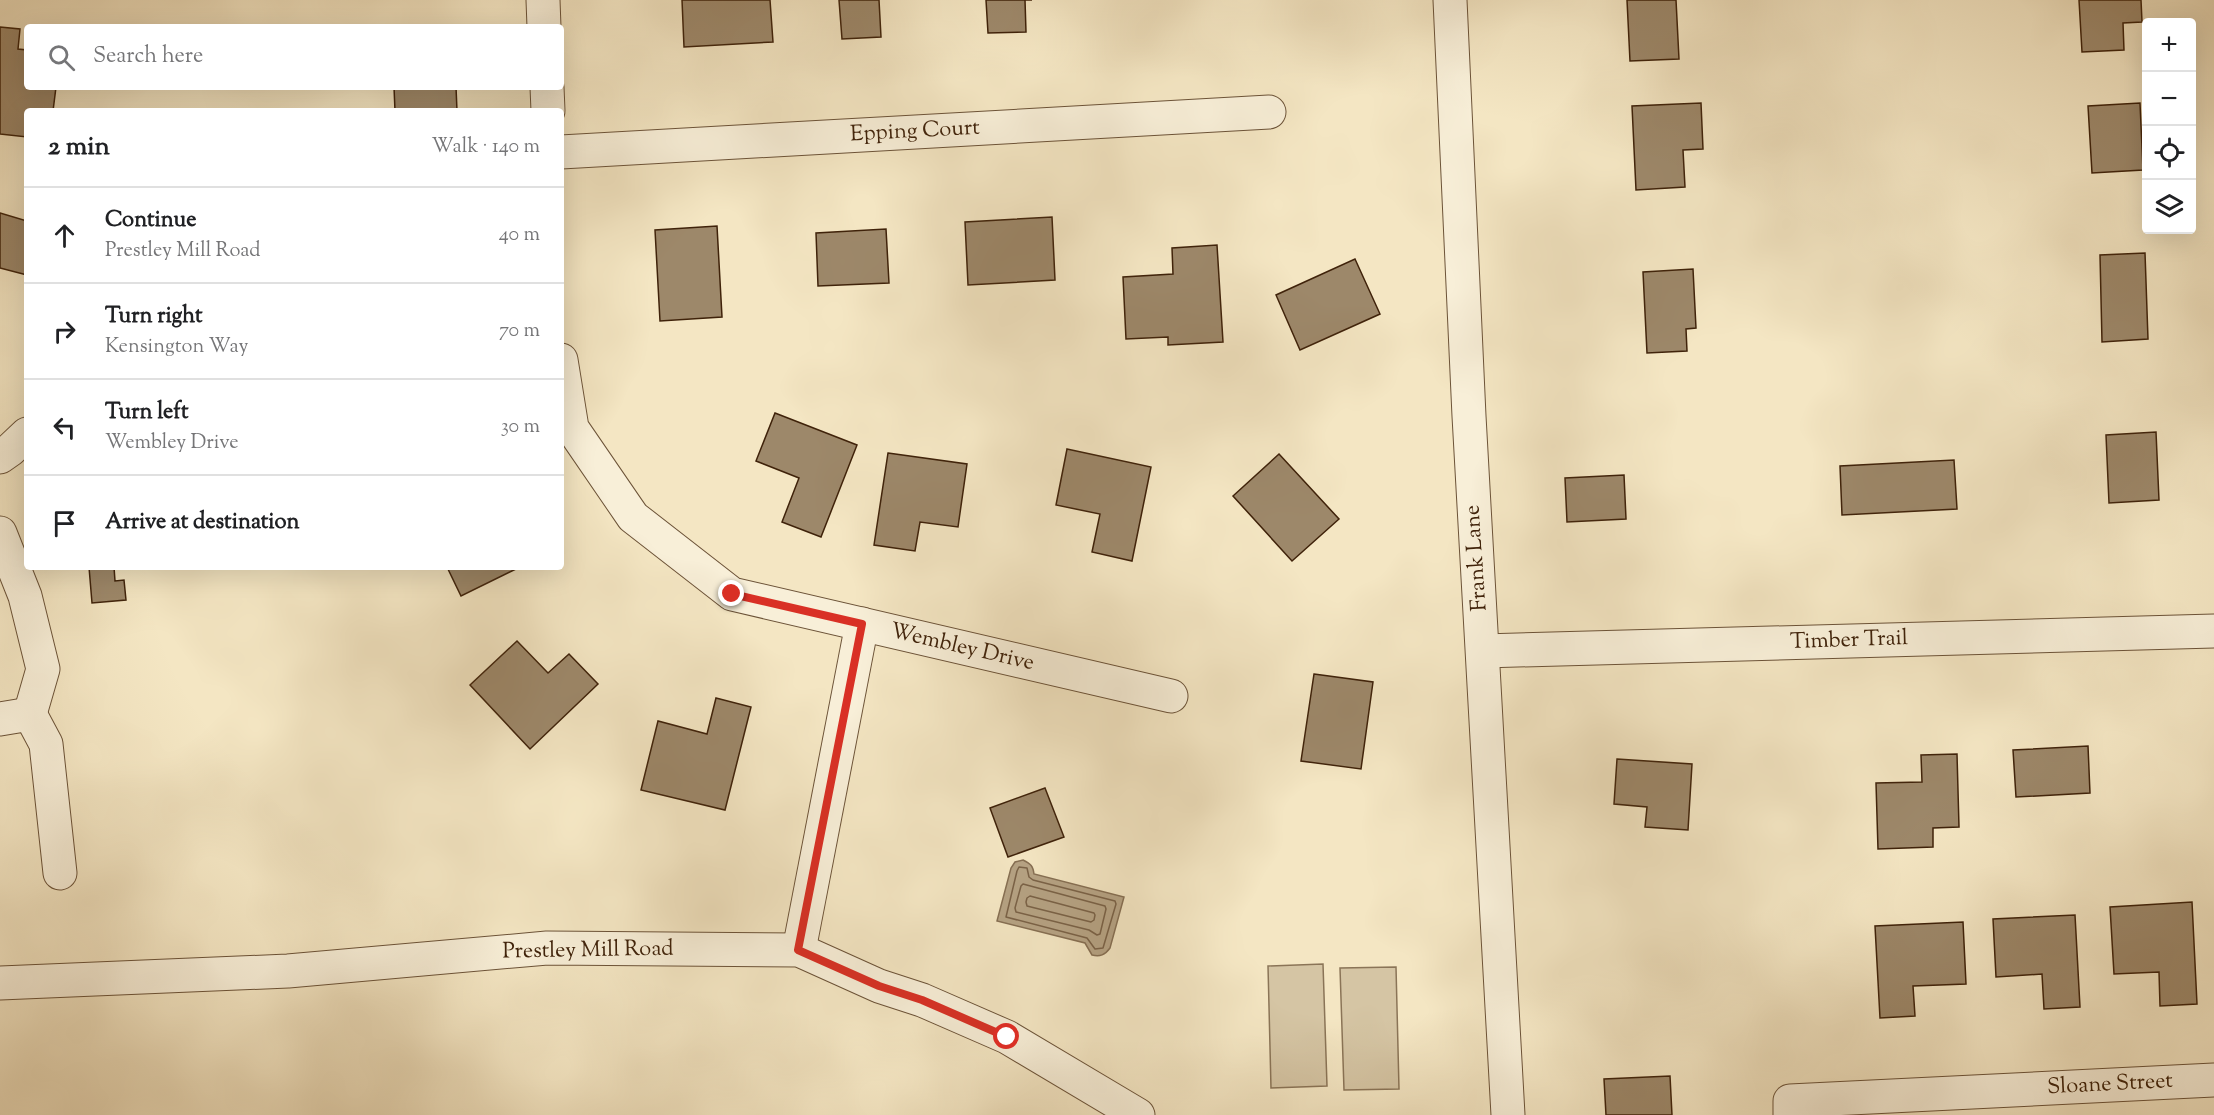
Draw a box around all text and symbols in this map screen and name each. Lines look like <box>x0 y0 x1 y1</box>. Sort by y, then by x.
map controls <box>2142 18 2196 234</box>
button: + <box>2142 18 2196 72</box>
search box <box>24 24 564 90</box>
icon: search <box>45 41 78 74</box>
text: Search here <box>93 41 203 73</box>
button: − <box>2142 72 2196 126</box>
street label: Epping Court <box>849 113 981 151</box>
button: locate <box>2142 126 2196 180</box>
text: 2 min <box>48 129 110 166</box>
text: Walk · 140 m <box>431 133 540 162</box>
button: layers <box>2142 180 2196 234</box>
text: Continue <box>105 205 196 237</box>
icon: ahead <box>48 219 81 252</box>
text: 40 m <box>499 221 540 250</box>
text: Prestley Mill Road <box>105 237 261 266</box>
text: Turn right <box>105 301 202 333</box>
icon: right <box>48 315 81 348</box>
text: 70 m <box>499 317 540 346</box>
text: Kensington Way <box>105 333 248 362</box>
text: Turn left <box>105 397 188 429</box>
icon: left <box>48 411 81 444</box>
text: 30 m <box>501 413 540 442</box>
text: Wembley Drive <box>105 429 239 458</box>
street label: Frank Lane <box>1457 504 1497 612</box>
icon: arrive <box>48 507 81 540</box>
text: Arrive at destination <box>105 507 300 539</box>
route end <box>718 580 744 606</box>
street label: Wembley Drive <box>887 616 1037 680</box>
street label: Timber Trail <box>1789 623 1909 659</box>
street label: Prestley Mill Road <box>502 934 674 968</box>
route start <box>993 1023 1019 1049</box>
street label: Sloane Street <box>2046 1066 2174 1104</box>

